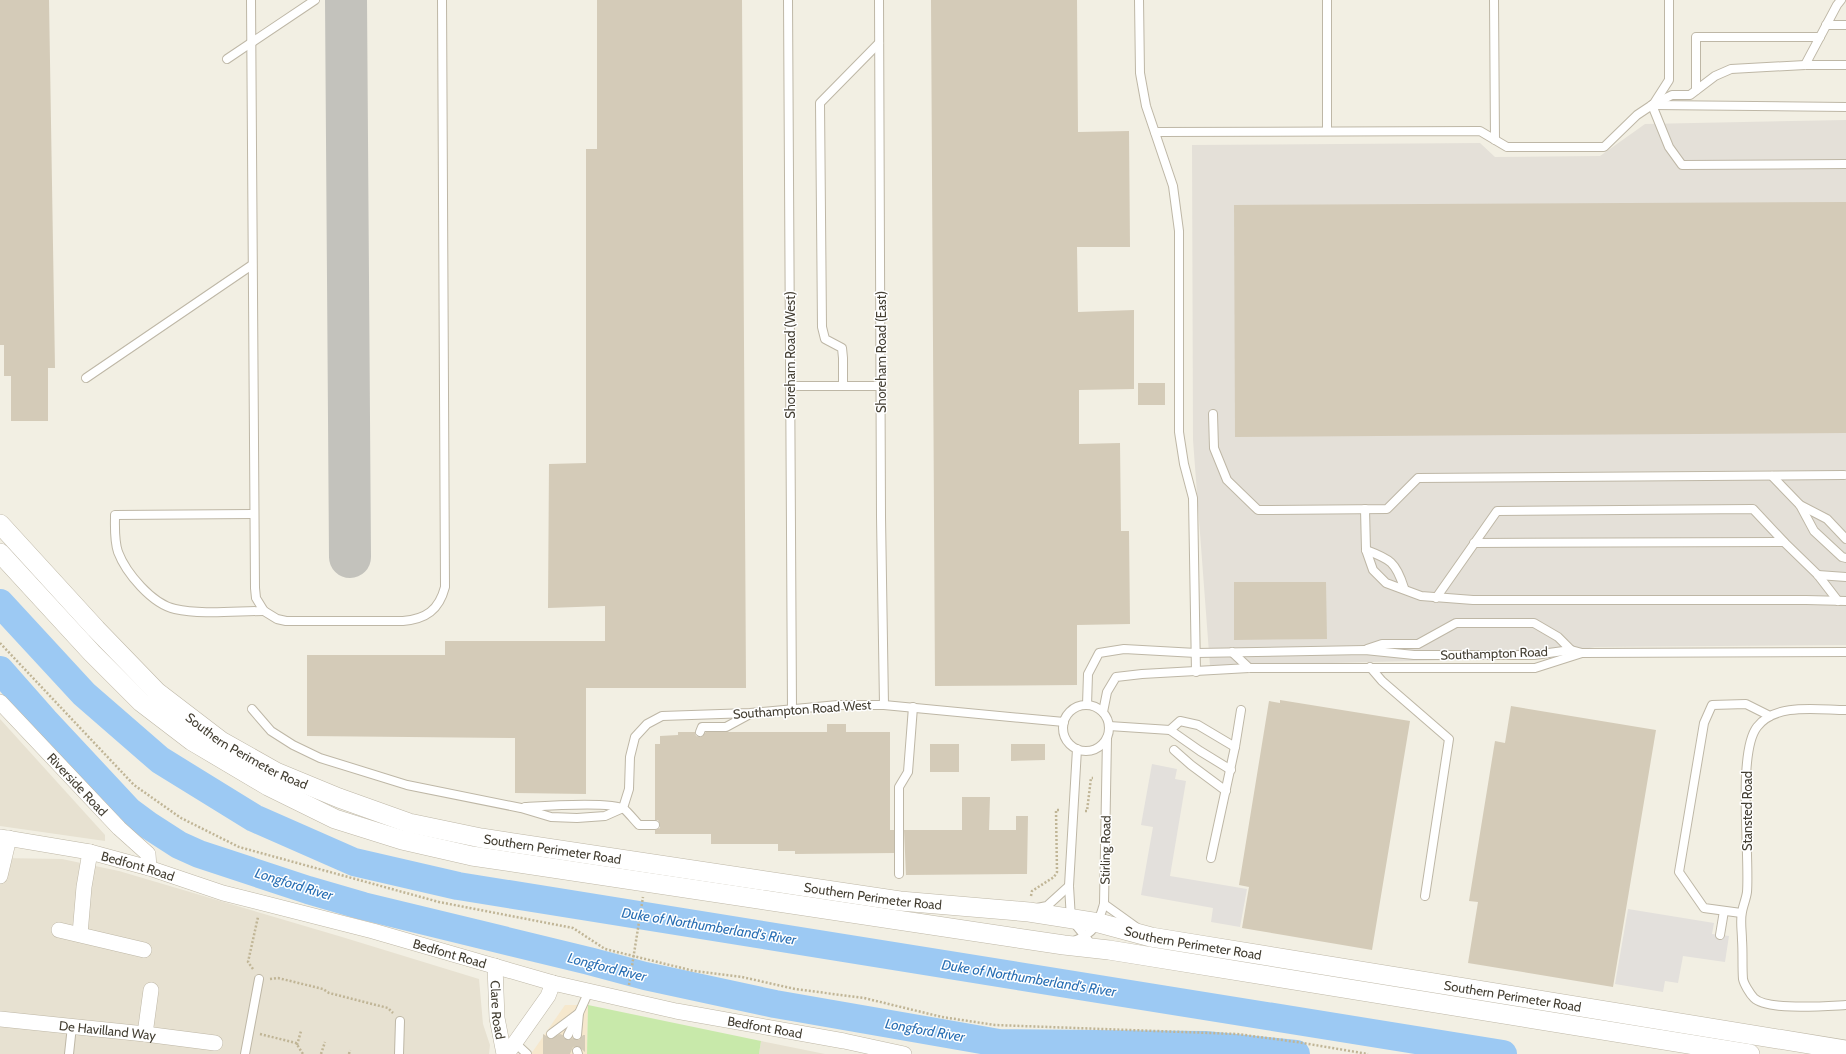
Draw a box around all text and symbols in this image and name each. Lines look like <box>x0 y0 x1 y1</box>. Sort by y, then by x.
street label: Shoreham Road (West) <box>782 291 798 419</box>
street label: Shoreham Road (East) <box>873 291 889 413</box>
street label: Southampton Road <box>1440 643 1548 663</box>
street label: Southampton Road West <box>732 696 872 722</box>
street label: Southern Perimeter Road <box>183 709 310 792</box>
street label: Riverside Road <box>44 749 111 819</box>
street label: Stansted Road <box>1739 771 1755 851</box>
street label: Stirling Road <box>1096 815 1114 885</box>
street label: Southern Perimeter Road <box>482 830 622 867</box>
street label: Bedfont Road <box>99 847 177 884</box>
water label: Longford River <box>253 864 336 905</box>
street label: Southern Perimeter Road <box>803 879 943 913</box>
water label: Duke of Northumberland's River <box>620 903 798 949</box>
street label: Southern Perimeter Road <box>1123 922 1263 963</box>
street label: Bedfont Road <box>411 935 488 971</box>
water label: Longford River <box>566 949 649 986</box>
water label: Duke of Northumberland's River <box>940 955 1118 1001</box>
street label: Southern Perimeter Road <box>1443 977 1583 1015</box>
street label: Clare Road <box>488 980 509 1041</box>
street label: Bedfont Road <box>726 1012 804 1041</box>
water label: Longford River <box>884 1014 967 1046</box>
street label: De Havilland Way <box>58 1017 157 1043</box>

